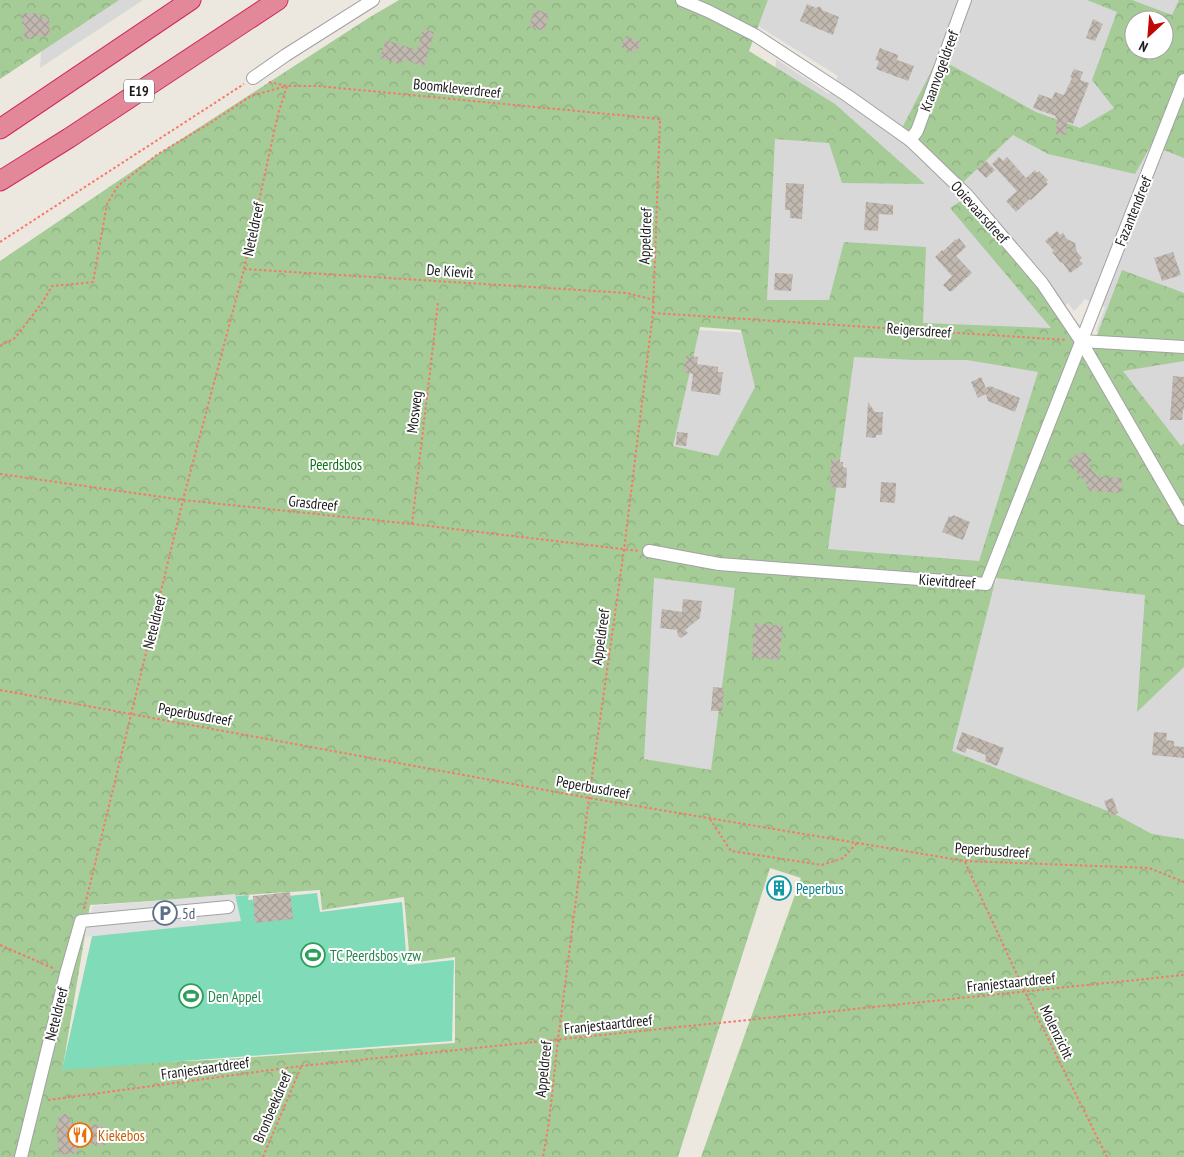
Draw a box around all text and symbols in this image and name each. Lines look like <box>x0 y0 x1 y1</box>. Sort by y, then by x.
north arrow <box>1124 10 1174 60</box>
street label: Kraanvogeldreef <box>916 27 963 114</box>
text: N <box>1136 37 1151 56</box>
street label: Boomkleverdreef <box>412 74 503 102</box>
road number: E19 <box>124 80 154 102</box>
street label: Fazantendreef <box>1110 172 1156 249</box>
street label: Ooievaarsdreef <box>947 177 1014 248</box>
street label: Neteldreef <box>238 199 268 258</box>
street label: Appeldreef <box>635 206 656 265</box>
street label: De Kievit <box>426 260 474 282</box>
street label: Reigersdreef <box>886 318 953 342</box>
street label: Mosweg <box>402 390 426 434</box>
park label: Peerdsbos <box>310 455 362 474</box>
street label: Grasdreef <box>287 491 340 515</box>
street label: Kievitdreef <box>918 570 977 593</box>
street label: Neteldreef <box>138 592 170 651</box>
street label: Appeldreef <box>587 607 614 666</box>
street label: Peperbusdreef <box>157 698 234 730</box>
street label: Peperbusdreef <box>555 771 632 803</box>
street label: Peperbusdreef <box>954 838 1031 862</box>
building icon: Peperbus <box>766 875 792 901</box>
place label: Peperbus <box>796 879 843 898</box>
parking icon: 5d <box>152 900 178 926</box>
place label: 5d <box>182 904 195 923</box>
sports icon: TC Peerdsbos vzw <box>300 942 326 968</box>
place label: TC Peerdsbos vzw <box>330 946 421 965</box>
street label: Franjestaartdreef <box>966 968 1057 996</box>
sports icon: Den Appel <box>178 983 204 1009</box>
street label: Neteldreef <box>40 984 72 1043</box>
place label: Den Appel <box>208 987 262 1006</box>
street label: Molenzicht <box>1036 1002 1078 1062</box>
street label: Franjestaartdreef <box>563 1010 654 1038</box>
street label: Appeldreef <box>531 1039 556 1098</box>
street label: Franjestaartdreef <box>160 1052 251 1084</box>
street label: Bronbeekdreef <box>248 1067 296 1145</box>
restaurant icon: Kiekebos <box>67 1122 93 1148</box>
place label: Kiekebos <box>98 1126 145 1145</box>

